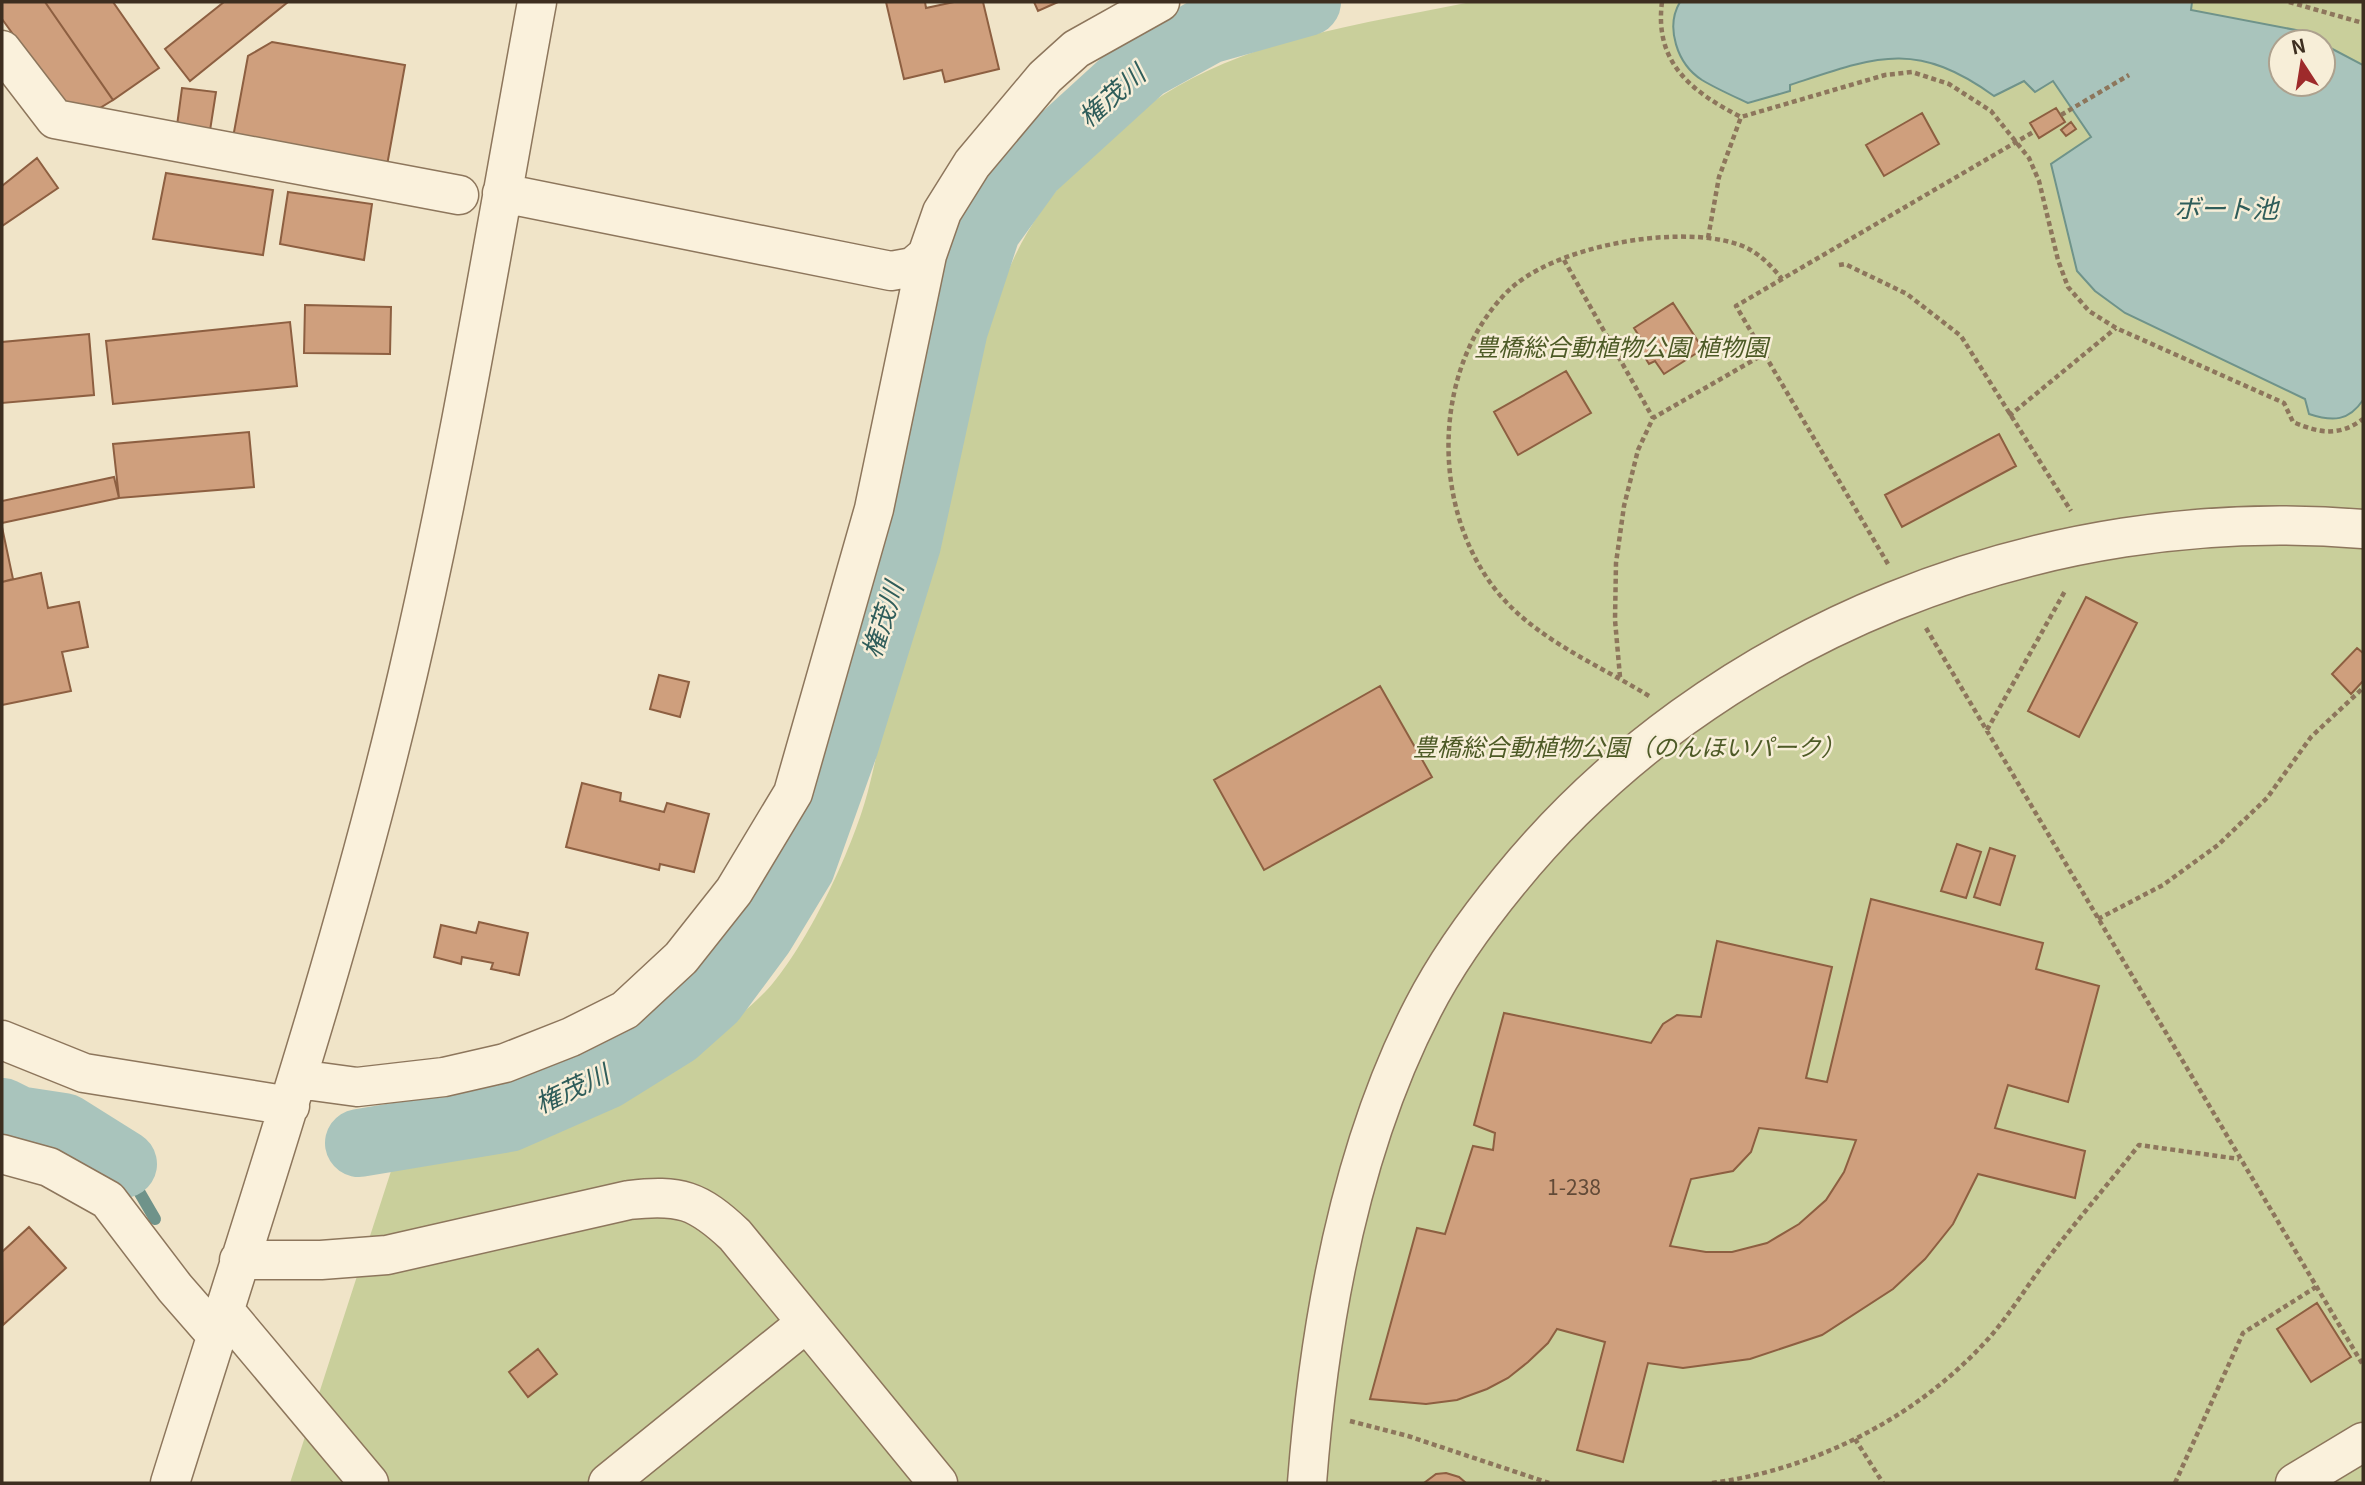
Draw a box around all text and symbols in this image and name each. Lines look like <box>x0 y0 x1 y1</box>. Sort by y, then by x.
north arrow <box>2267 28 2337 98</box>
text: N <box>2288 30 2308 60</box>
water label: 権茂川 <box>1069 53 1154 134</box>
water label: ボート池 <box>2174 188 2281 225</box>
park label: 豊橋総合動植物公園 植物園 <box>1474 328 1771 363</box>
water label: 権茂川 <box>851 574 911 662</box>
park label: 豊橋総合動植物公園（のんほいパーク） <box>1413 728 1845 763</box>
water label: 権茂川 <box>528 1052 617 1120</box>
house number: 1-238 <box>1547 1171 1601 1201</box>

